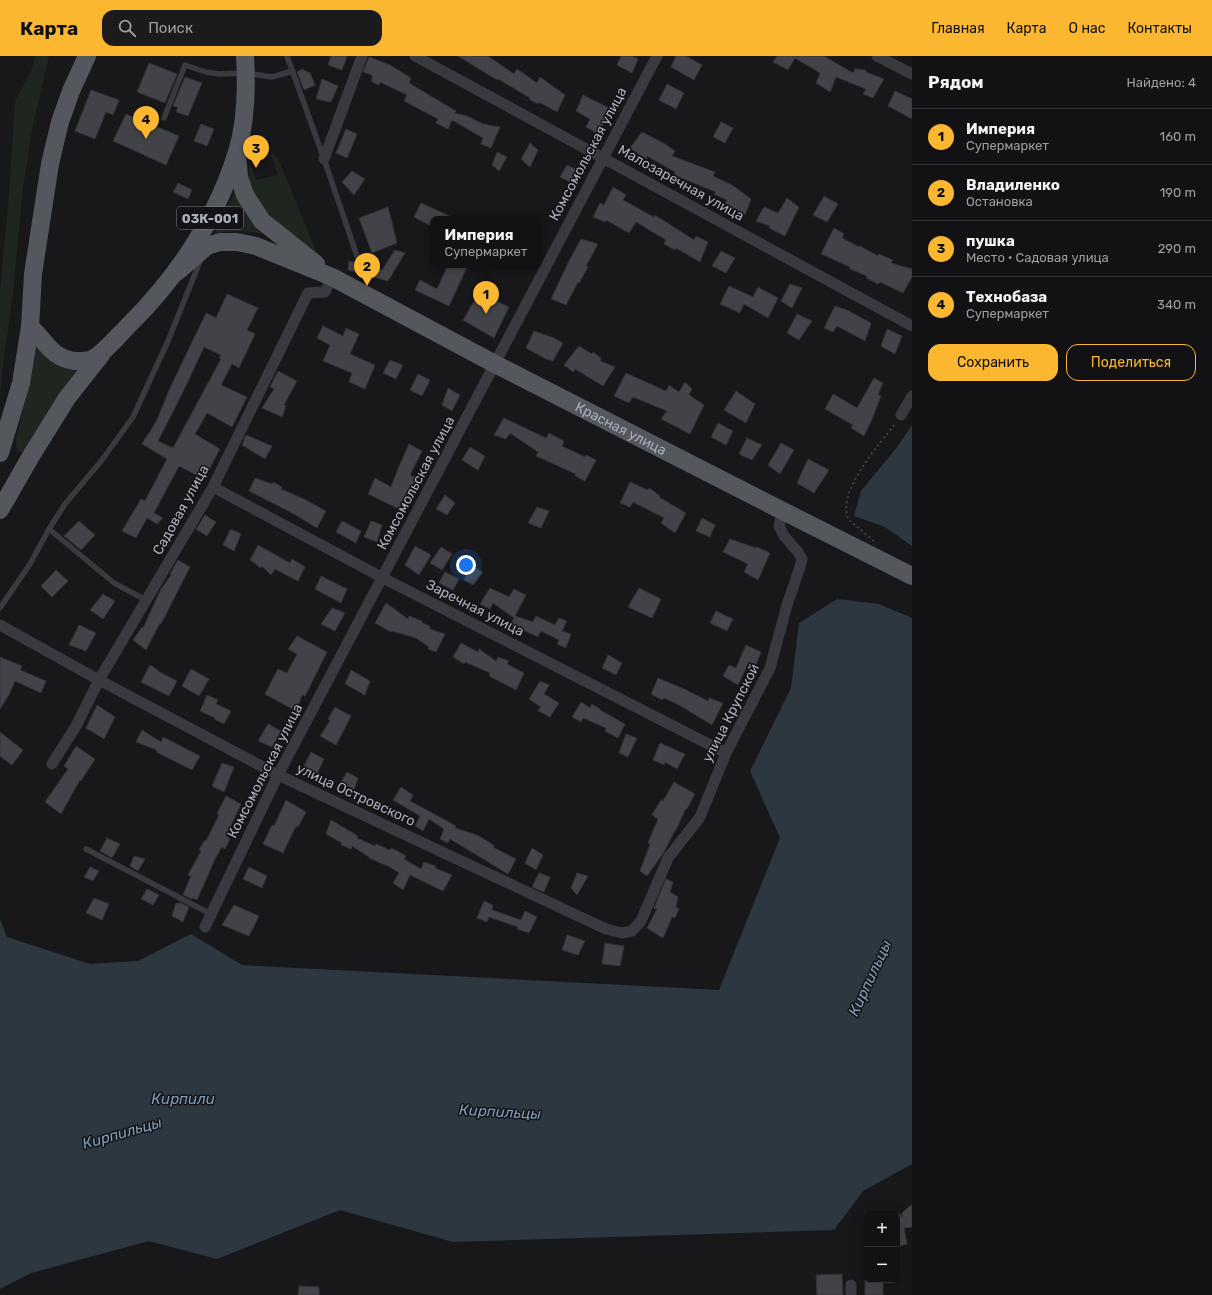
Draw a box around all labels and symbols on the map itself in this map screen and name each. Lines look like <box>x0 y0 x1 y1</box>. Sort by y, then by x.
street label: Комсомольская улица <box>546 84 630 224</box>
pin: 4 <box>133 106 159 139</box>
pin: 3 <box>243 135 269 168</box>
street label: Малозаречная улица <box>615 141 747 225</box>
road number: 03К-001 <box>177 207 243 229</box>
pin: 2 <box>354 253 380 286</box>
pin: 1 <box>473 281 499 314</box>
street label: Красная улица <box>572 398 670 459</box>
street label: Комсомольская улица <box>374 413 458 553</box>
street label: Садовая улица <box>149 462 213 558</box>
your location <box>456 555 476 575</box>
street label: Заречная улица <box>423 576 527 640</box>
street label: улица Крупской <box>699 661 763 765</box>
street label: Комсомольская улица <box>224 701 306 841</box>
street label: улица Островского <box>294 760 418 830</box>
water label: Кирпильцы <box>845 937 896 1019</box>
water label: Кирпили <box>151 1090 215 1108</box>
water label: Кирпильцы <box>459 1101 542 1123</box>
water label: Кирпильцы <box>80 1113 164 1153</box>

